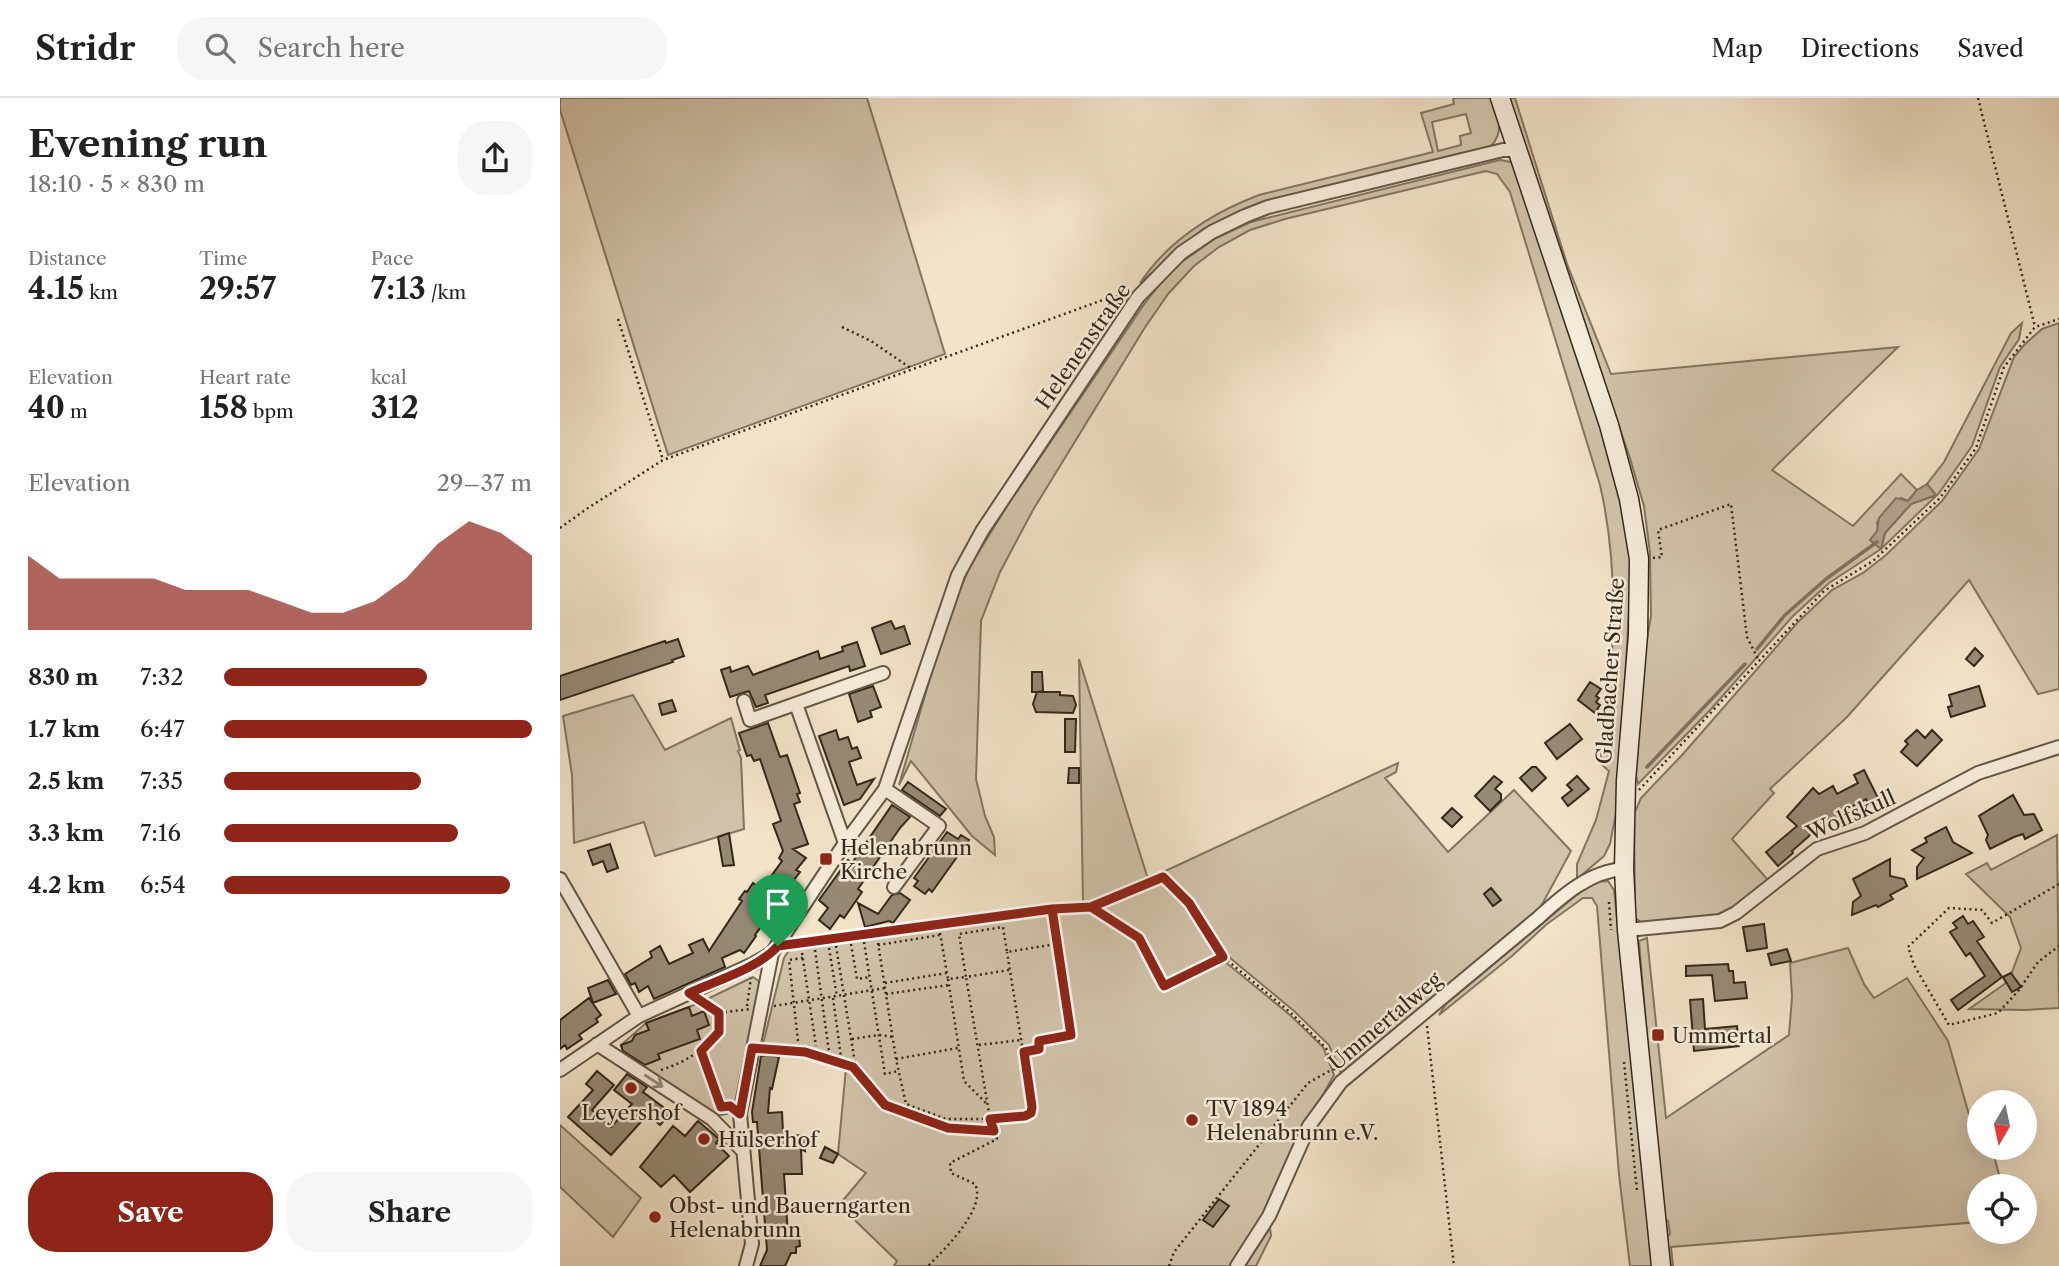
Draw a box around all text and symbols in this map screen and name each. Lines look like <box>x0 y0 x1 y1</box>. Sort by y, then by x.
search box <box>177 17 667 80</box>
text: Stridr <box>35 28 135 69</box>
icon: search <box>201 29 239 67</box>
text: Search here <box>257 32 405 64</box>
text: Map <box>1711 34 1763 63</box>
text: Directions <box>1801 34 1919 63</box>
text: Saved <box>1957 34 2024 63</box>
text: Evening run <box>28 120 268 167</box>
button: share <box>458 121 532 195</box>
text: 18:10 · 5 × 830 m <box>28 170 205 198</box>
text: Distance <box>28 247 107 270</box>
text: Time <box>199 247 247 270</box>
text: Pace <box>371 247 414 270</box>
text: 4.15 <box>28 270 84 307</box>
text: 29:57 <box>199 270 276 307</box>
text: 7:13 <box>371 270 426 307</box>
street label: Helenenstraße <box>1030 278 1136 414</box>
text: km <box>84 281 118 304</box>
text: /km <box>426 281 466 304</box>
text: Elevation <box>28 366 113 389</box>
text: Heart rate <box>199 366 291 389</box>
text: kcal <box>371 366 407 389</box>
text: 40 <box>28 389 65 426</box>
text: 158 <box>199 389 248 426</box>
text: 312 <box>371 389 419 426</box>
text: m <box>65 400 88 423</box>
text: bpm <box>248 400 294 423</box>
text: Elevation <box>28 469 131 497</box>
text: 29–37 m <box>437 469 532 497</box>
street label: Gladbacher Straße <box>1591 577 1629 765</box>
text: 830 m <box>28 663 99 691</box>
text: 7:32 <box>140 663 184 691</box>
text: 1.7 km <box>28 715 100 743</box>
text: 6:47 <box>140 715 185 743</box>
text: 2.5 km <box>28 767 104 795</box>
text: 7:35 <box>140 767 183 795</box>
street label: Wolfskull <box>1802 784 1899 846</box>
text: 3.3 km <box>28 819 104 847</box>
text: 7:16 <box>140 819 181 847</box>
place label: Helenabrunn Kirche <box>840 835 972 884</box>
marker: Helenabrunn Kirche <box>818 851 834 867</box>
text: 4.2 km <box>28 871 105 899</box>
text: 6:54 <box>140 871 186 899</box>
pin <box>748 874 808 946</box>
icon: arrive <box>759 885 797 923</box>
street label: Ummertalweg <box>1324 966 1447 1075</box>
place label: Ummertal <box>1672 1023 1772 1048</box>
marker: Ummertal <box>1650 1027 1666 1043</box>
one-way arrow <box>644 1074 663 1088</box>
marker: Leyershof <box>623 1080 639 1096</box>
north arrow <box>1967 1090 2037 1160</box>
map controls <box>1967 1090 2037 1244</box>
place label: TV 1894 Helenabrunn e.V. <box>1206 1096 1379 1145</box>
place label: Leyershof <box>581 1100 683 1125</box>
marker: TV 1894 Helenabrunn e.V. <box>1184 1112 1200 1128</box>
place label: Hülserhof <box>718 1127 820 1152</box>
marker: Hülserhof <box>696 1131 712 1147</box>
button: Save <box>28 1172 273 1252</box>
button: Share <box>287 1172 532 1252</box>
button: locate <box>1967 1174 2037 1244</box>
place label: Obst- und Bauerngarten Helenabrunn <box>669 1193 911 1242</box>
marker: Obst- und Bauerngarten Helenabrunn <box>647 1209 663 1225</box>

